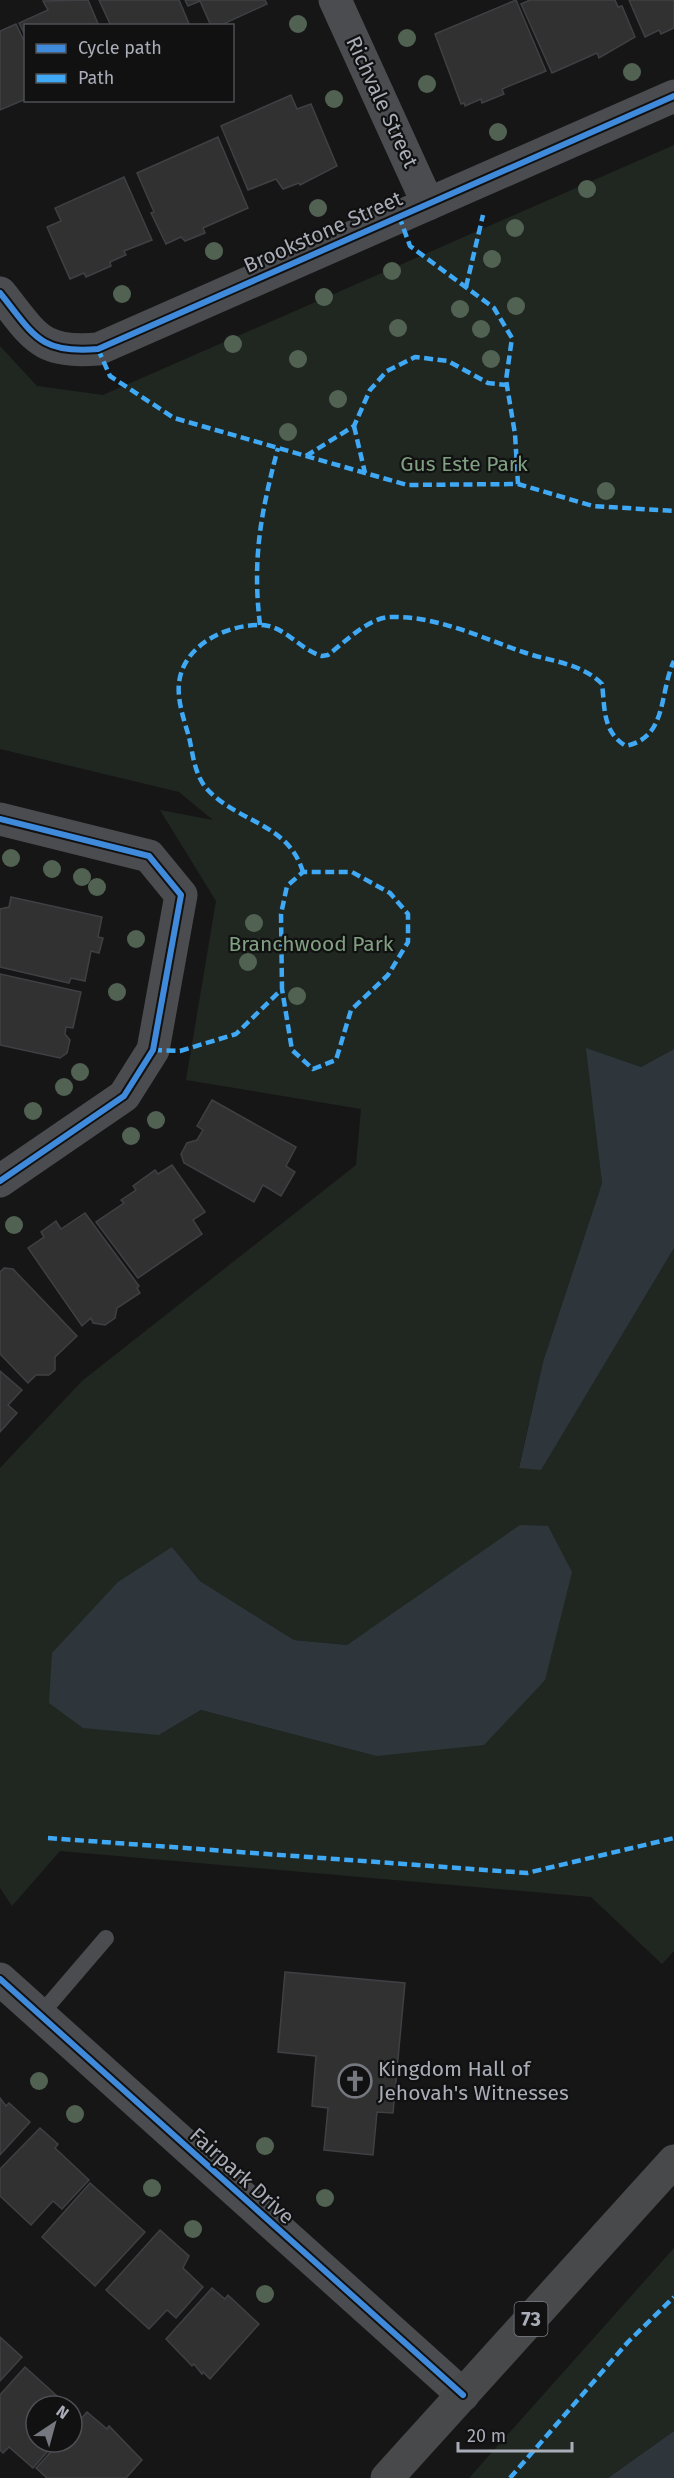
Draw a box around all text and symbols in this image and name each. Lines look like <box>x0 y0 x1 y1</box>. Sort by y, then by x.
legend <box>24 24 234 102</box>
street label: Richvale Street <box>340 32 424 172</box>
text: Cycle path <box>78 37 162 59</box>
text: Path <box>78 67 114 89</box>
street label: Brookstone Street <box>240 185 407 279</box>
park label: Gus Este Park <box>400 451 528 477</box>
park label: Branchwood Park <box>228 931 394 957</box>
place label: Kingdom Hall of Jehovah's Witnesses <box>378 2056 569 2106</box>
church icon: Kingdom Hall of Jehovah's Witnesses <box>337 2063 373 2099</box>
street label: Fairpark Drive <box>184 2122 300 2230</box>
road number: 73 <box>514 2302 548 2336</box>
north arrow <box>24 2394 84 2454</box>
text: N <box>53 2401 72 2423</box>
scale bar <box>458 2415 572 2453</box>
text: 20 m <box>467 2425 506 2447</box>

